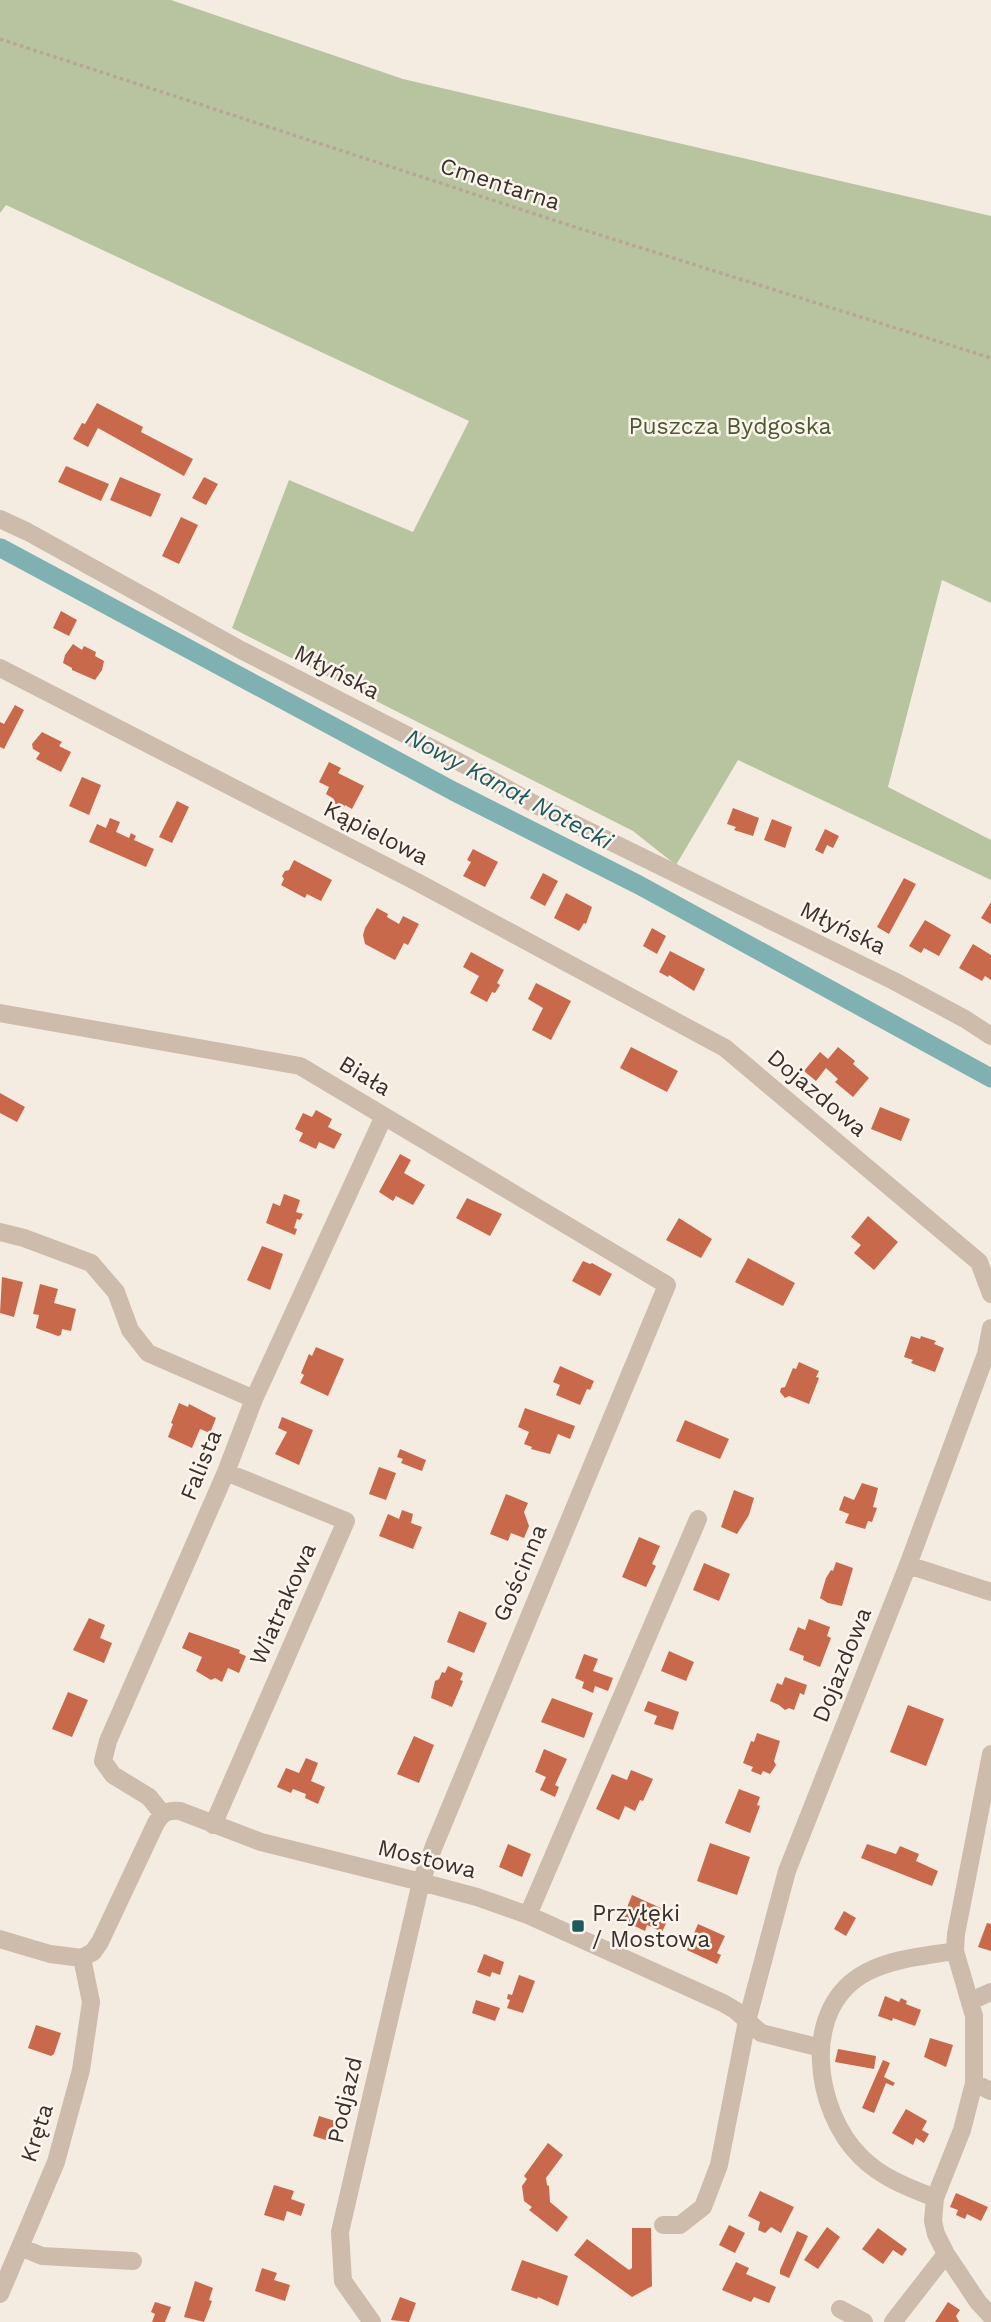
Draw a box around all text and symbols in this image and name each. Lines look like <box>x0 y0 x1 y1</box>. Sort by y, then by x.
street label: Cmentarna <box>437 152 563 216</box>
park label: Puszcza Bydgoska <box>628 413 832 440</box>
street label: Młyńska <box>290 639 384 705</box>
water label: Nowy Kanał Notecki <box>401 723 618 856</box>
street label: Kąpielowa <box>319 795 433 871</box>
street label: Młyńska <box>796 896 890 960</box>
street label: Dojazdowa <box>762 1044 872 1142</box>
street label: Biała <box>334 1050 396 1102</box>
street label: Falista <box>175 1426 227 1504</box>
street label: Gościnna <box>487 1520 553 1626</box>
street label: Wiatrakowa <box>244 1539 322 1669</box>
street label: Dojazdowa <box>807 1604 877 1726</box>
street label: Mostowa <box>375 1834 479 1884</box>
place label: Przyłęki / Mostowa <box>592 1900 710 1953</box>
marker: Przyłęki / Mostowa <box>570 1918 586 1934</box>
street label: Podjazd <box>322 2054 368 2146</box>
street label: Kręta <box>15 2100 59 2166</box>

